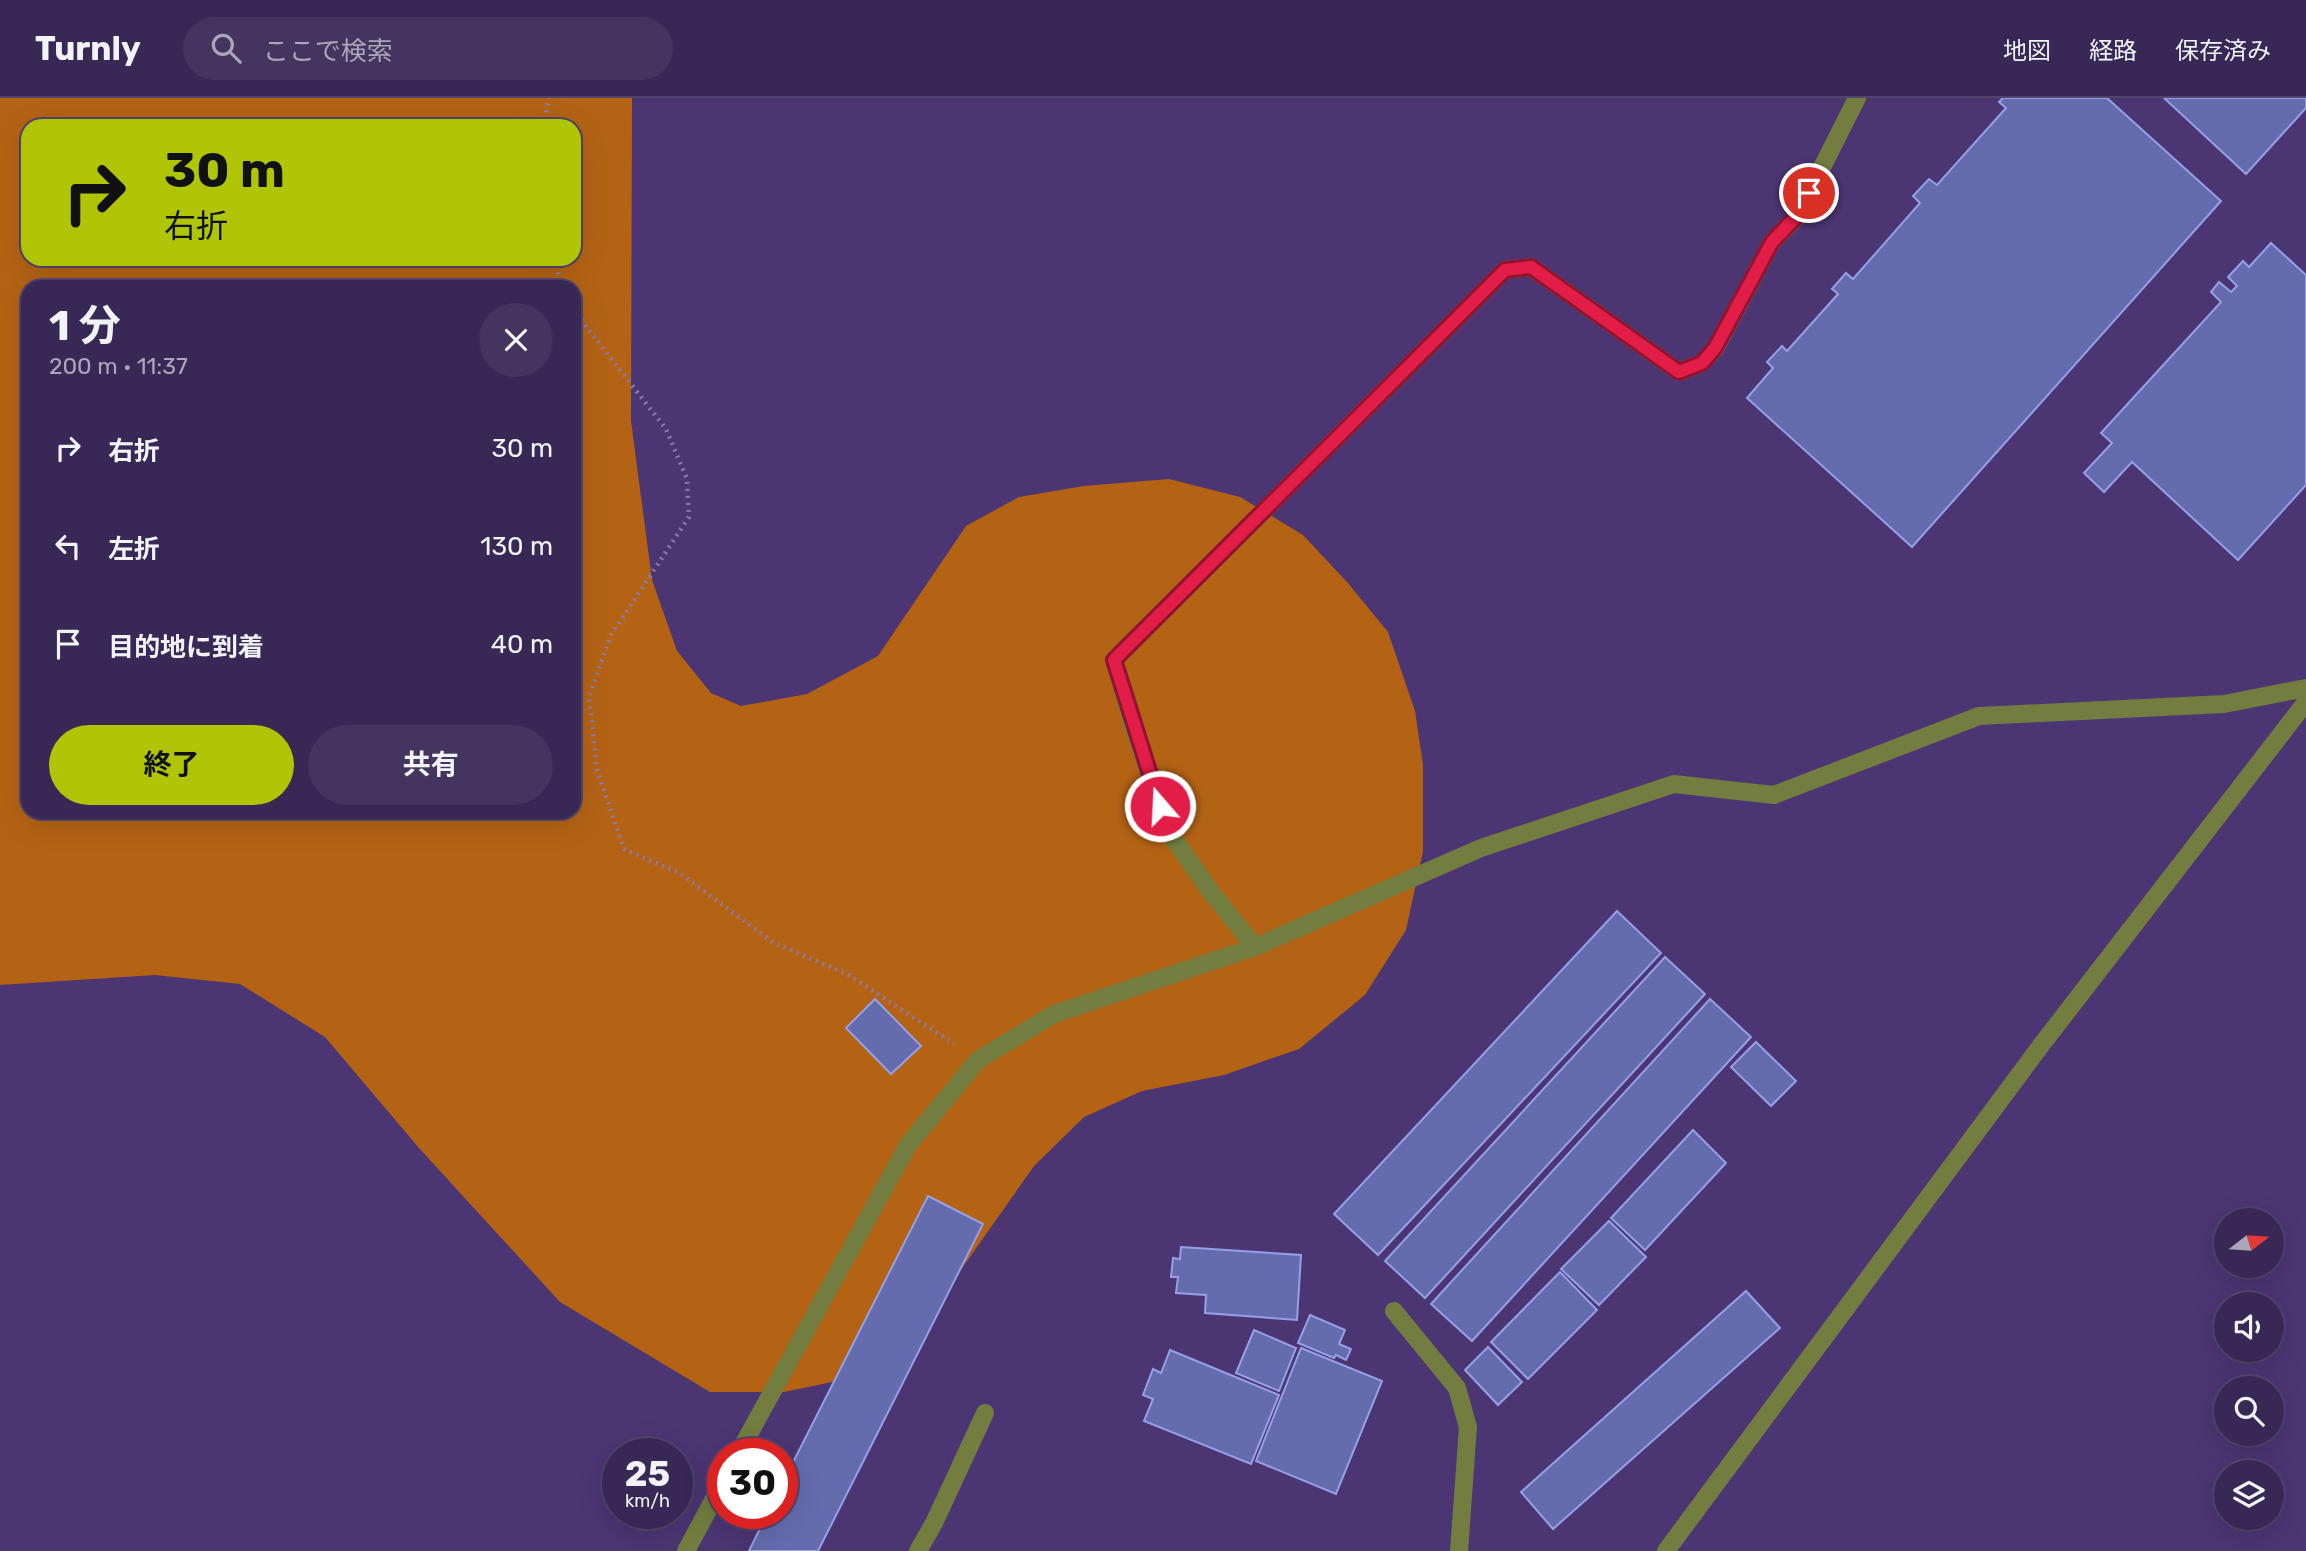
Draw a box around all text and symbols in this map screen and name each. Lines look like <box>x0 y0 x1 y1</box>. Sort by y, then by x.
search box <box>183 17 673 80</box>
text: Turnly <box>35 29 141 68</box>
icon: search <box>207 29 245 67</box>
text: ここで検索 <box>263 36 393 67</box>
text: 地図 <box>2003 37 2051 65</box>
text: 経路 <box>2089 37 2137 65</box>
text: 保存済み <box>2175 37 2271 65</box>
text: 30 m <box>164 141 285 199</box>
icon: right <box>49 147 140 238</box>
pin <box>1779 163 1839 223</box>
icon: arrive <box>1790 174 1828 212</box>
text: 右折 <box>164 207 228 245</box>
text: 1 分 <box>49 301 121 351</box>
button: close <box>479 303 553 377</box>
text: 200 m · 11:37 <box>49 352 188 380</box>
icon: right <box>49 429 87 467</box>
text: 30 m <box>491 433 553 464</box>
text: 右折 <box>108 436 160 467</box>
icon: left <box>49 527 87 565</box>
text: 130 m <box>480 531 553 562</box>
text: 左折 <box>108 534 160 565</box>
icon: arrive <box>49 625 87 663</box>
text: 40 m <box>491 629 553 660</box>
text: 目的地に到着 <box>108 632 264 663</box>
button: 終了 <box>49 725 294 805</box>
button: 共有 <box>308 725 553 805</box>
position arrow <box>1123 769 1197 843</box>
north arrow <box>2214 1208 2284 1278</box>
map controls <box>2214 1208 2284 1530</box>
button: sound <box>2214 1292 2284 1362</box>
button: search <box>2214 1376 2284 1446</box>
speed limit sign: 30 <box>707 1438 798 1529</box>
text: 25 <box>625 1453 670 1495</box>
button: layers <box>2214 1460 2284 1530</box>
text: km/h <box>625 1490 670 1512</box>

